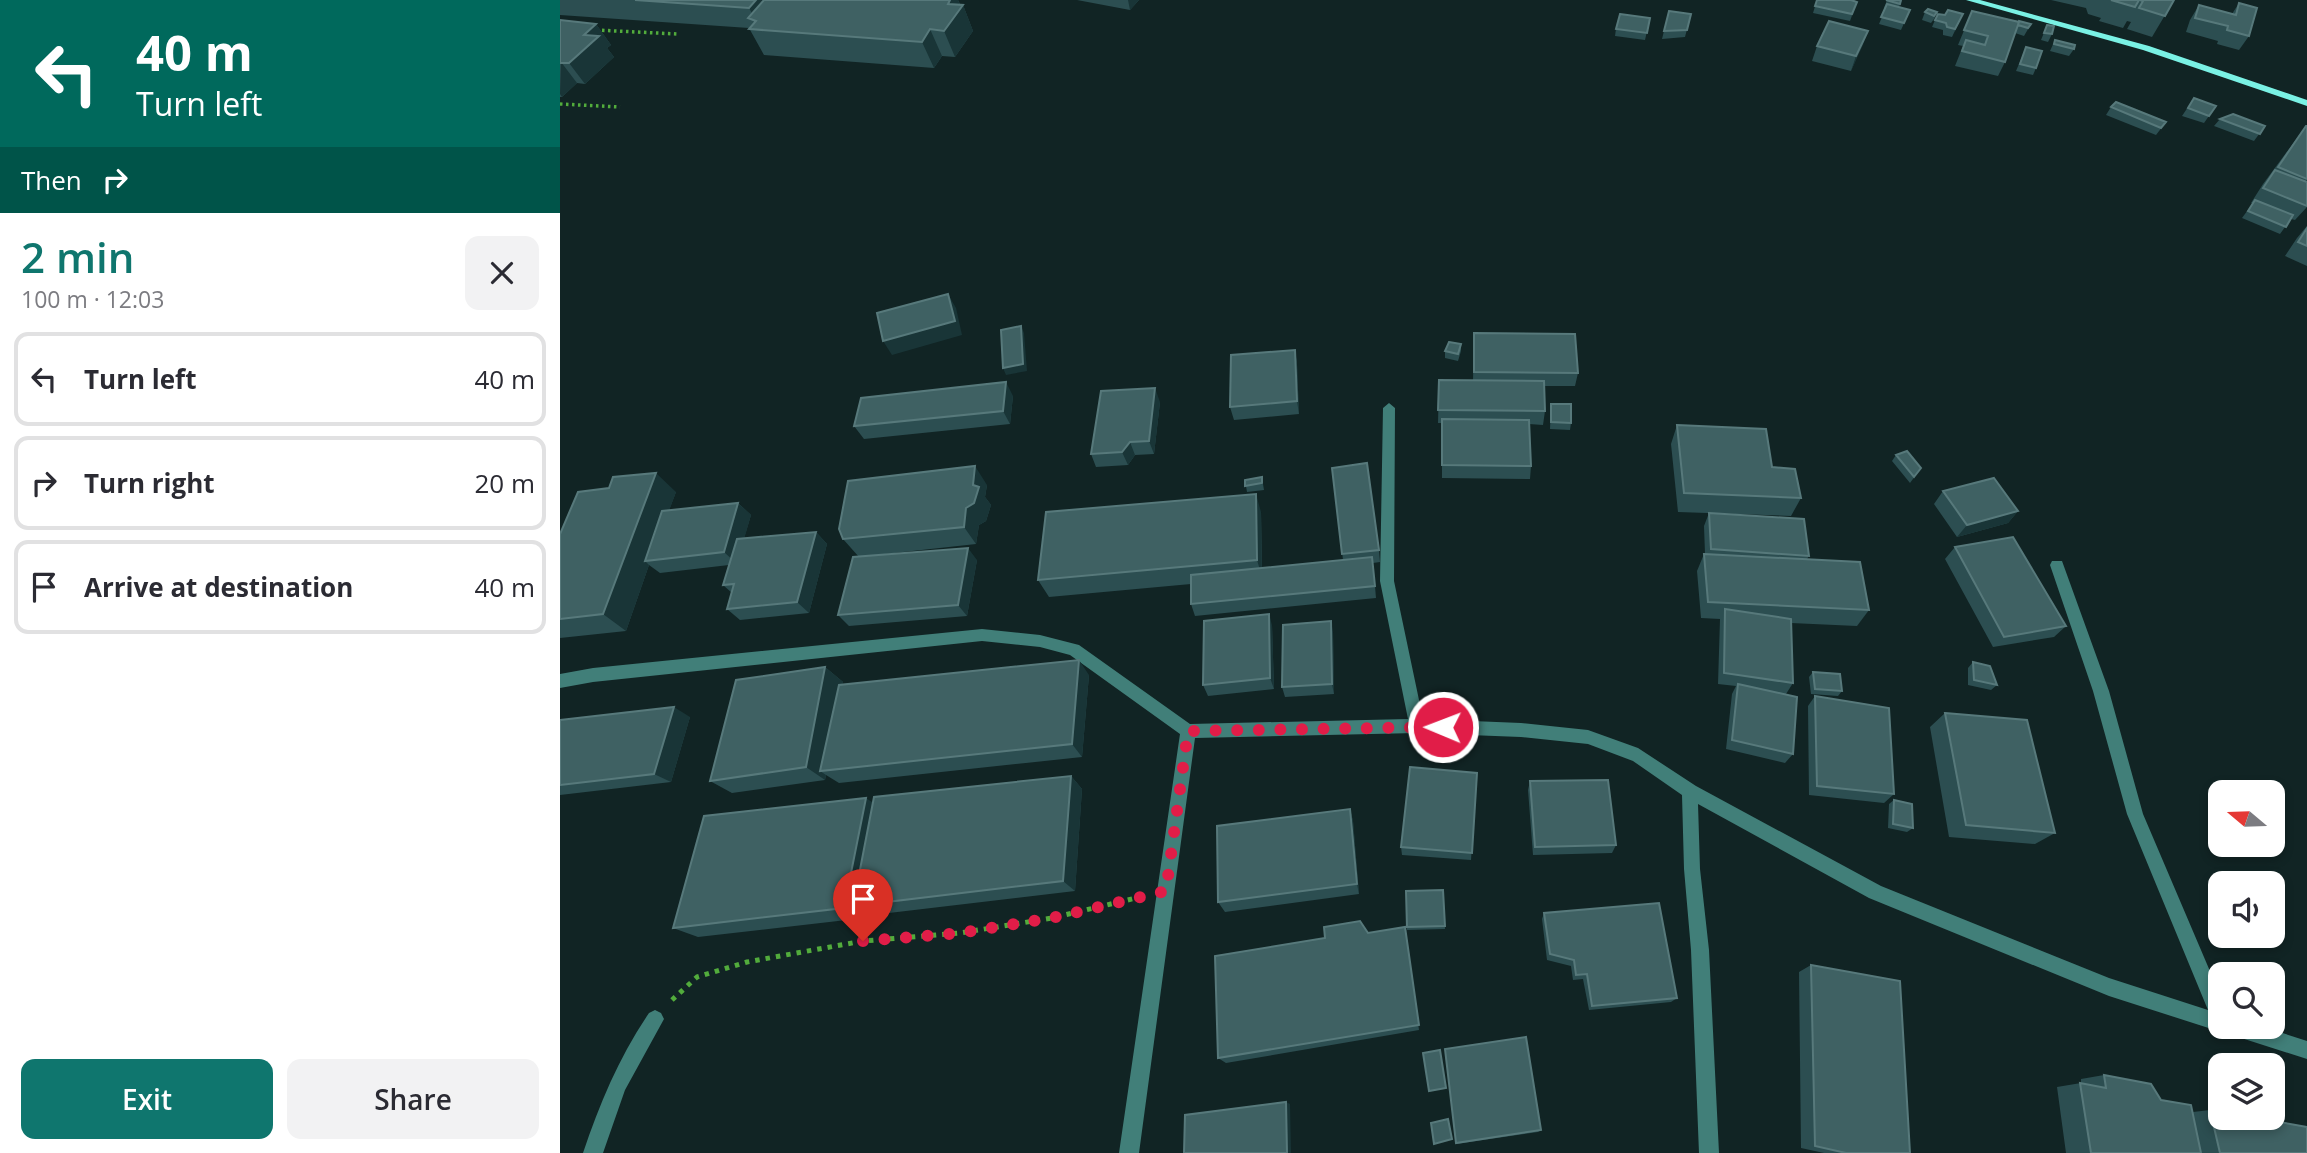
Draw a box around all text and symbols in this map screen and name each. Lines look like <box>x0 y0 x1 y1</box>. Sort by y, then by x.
text: 40 m <box>136 19 253 85</box>
icon: left <box>21 28 112 119</box>
text: Turn left <box>136 82 262 125</box>
icon: right <box>96 161 134 199</box>
text: Then <box>21 162 82 198</box>
text: 2 min <box>21 228 134 285</box>
button: close <box>465 236 539 310</box>
text: 100 m · 12:03 <box>21 283 164 315</box>
icon: left <box>25 360 63 398</box>
text: Turn left <box>84 361 196 397</box>
text: 40 m <box>474 361 535 397</box>
icon: right <box>25 464 63 502</box>
text: Turn right <box>84 465 215 501</box>
text: 20 m <box>474 465 535 501</box>
icon: arrive <box>25 568 63 606</box>
text: Arrive at destination <box>84 569 353 605</box>
text: 40 m <box>474 569 535 605</box>
position arrow <box>1406 690 1480 764</box>
north arrow <box>2208 780 2286 858</box>
map controls <box>2208 780 2285 1130</box>
pin <box>833 869 893 941</box>
button: sound <box>2208 871 2285 948</box>
icon: arrive <box>844 880 882 918</box>
button: search <box>2208 962 2285 1039</box>
button: layers <box>2208 1053 2285 1130</box>
button: Exit <box>21 1059 273 1139</box>
button: Share <box>287 1059 539 1139</box>

